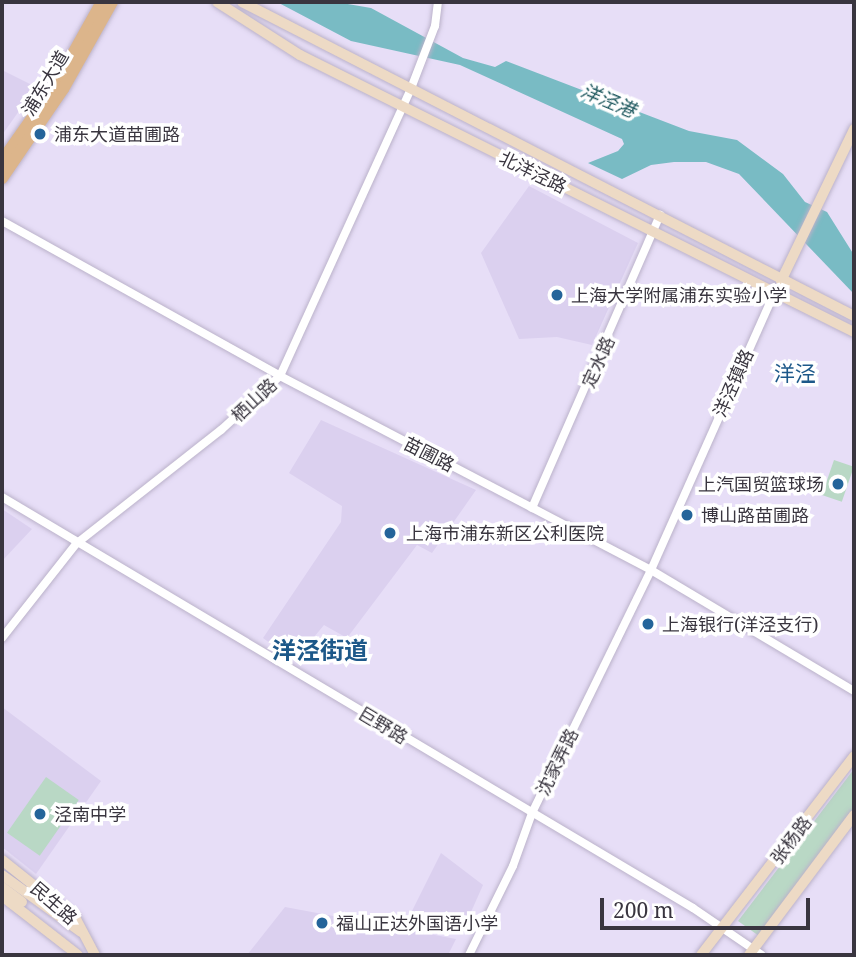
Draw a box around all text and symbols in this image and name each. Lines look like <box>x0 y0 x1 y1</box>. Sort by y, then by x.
street label: 浦东大道 <box>17 47 73 119</box>
water label: 洋泾港 <box>577 79 639 123</box>
place label: 浦东大道苗圃路 <box>54 123 180 145</box>
marker: 浦东大道苗圃路 <box>32 126 48 142</box>
street label: 北洋泾路 <box>496 147 570 197</box>
place label: 上海大学附属浦东实验小学 <box>571 284 787 306</box>
marker: 上海大学附属浦东实验小学 <box>549 287 565 303</box>
street label: 定水路 <box>577 333 619 391</box>
street label: 洋泾镇路 <box>708 346 758 420</box>
district label: 洋泾 <box>774 360 816 386</box>
street label: 栖山路 <box>227 374 281 426</box>
street label: 苗圃路 <box>400 432 458 476</box>
place label: 上汽国贸篮球场 <box>698 473 824 495</box>
marker: 上汽国贸篮球场 <box>830 476 846 492</box>
place label: 博山路苗圃路 <box>701 504 809 526</box>
marker: 博山路苗圃路 <box>679 507 695 523</box>
place label: 上海市浦东新区公利医院 <box>406 522 604 544</box>
marker: 上海市浦东新区公利医院 <box>380 523 400 543</box>
place label: 上海银行(洋泾支行) <box>662 613 818 635</box>
marker: 上海银行(洋泾支行) <box>640 616 656 632</box>
district label: 洋泾街道 <box>272 636 368 664</box>
street label: 巨野路 <box>354 702 412 748</box>
street label: 沈家弄路 <box>532 725 582 799</box>
place label: 泾南中学 <box>54 803 126 825</box>
marker: 泾南中学 <box>32 806 48 822</box>
street label: 张杨路 <box>766 812 816 868</box>
street label: 民生路 <box>27 877 81 929</box>
scale bar <box>604 884 814 928</box>
text: 200 m <box>613 896 674 924</box>
place label: 福山正达外国语小学 <box>336 912 498 934</box>
marker: 福山正达外国语小学 <box>314 915 330 931</box>

